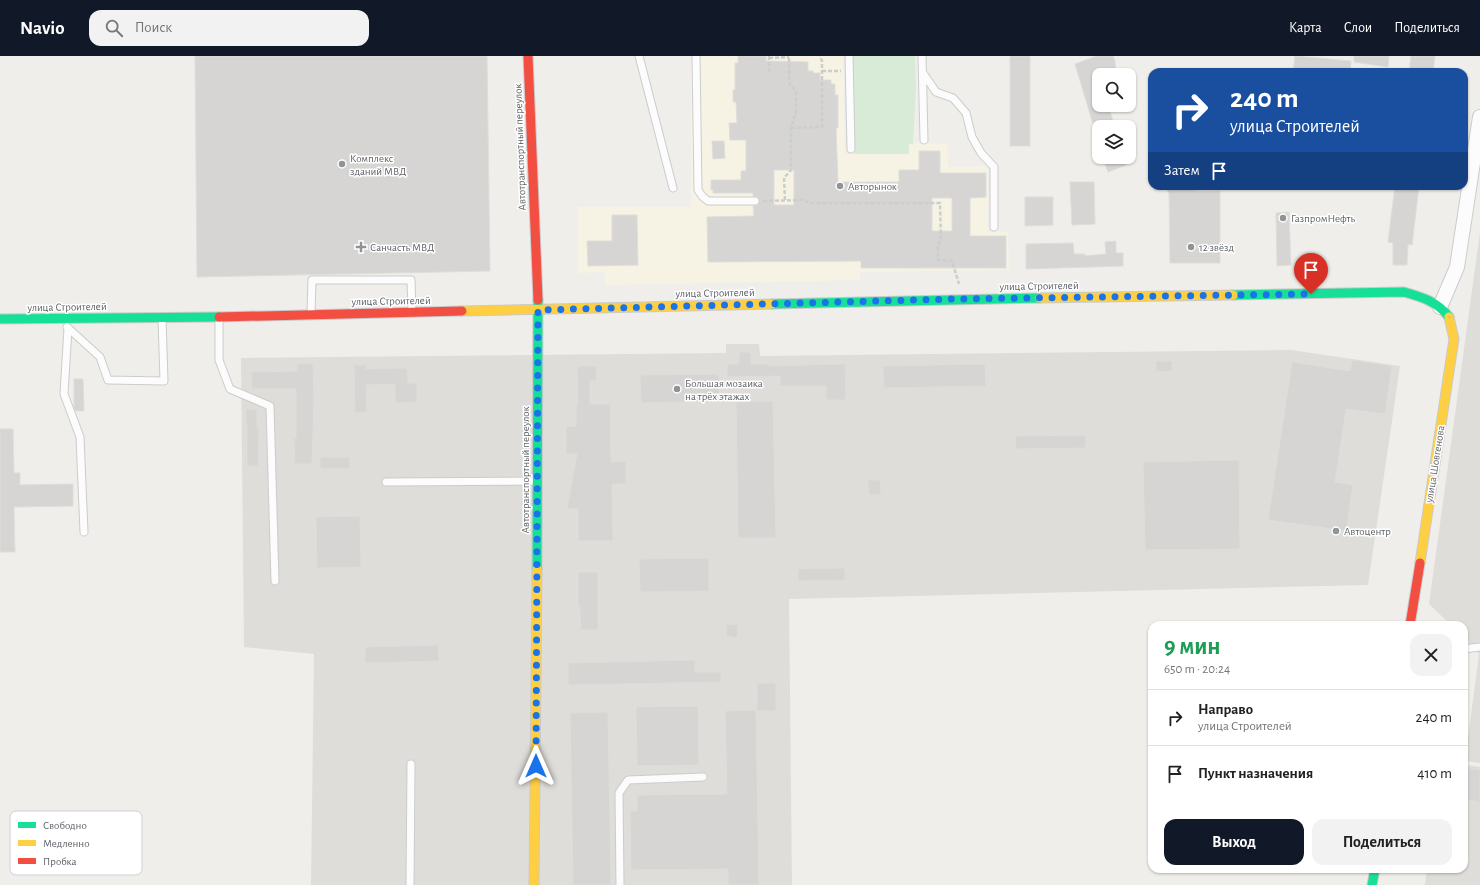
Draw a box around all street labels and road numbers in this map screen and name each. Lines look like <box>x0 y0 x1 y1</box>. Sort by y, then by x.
street label: Автотранспортный переулок <box>512 83 528 211</box>
street label: улица Строителей <box>998 280 1079 292</box>
street label: улица Строителей <box>674 287 755 299</box>
street label: улица Строителей <box>350 295 431 307</box>
street label: улица Строителей <box>26 301 107 313</box>
street label: Автотранспортный переулок <box>520 406 531 534</box>
street label: улица Шовгенова <box>1423 425 1447 504</box>

